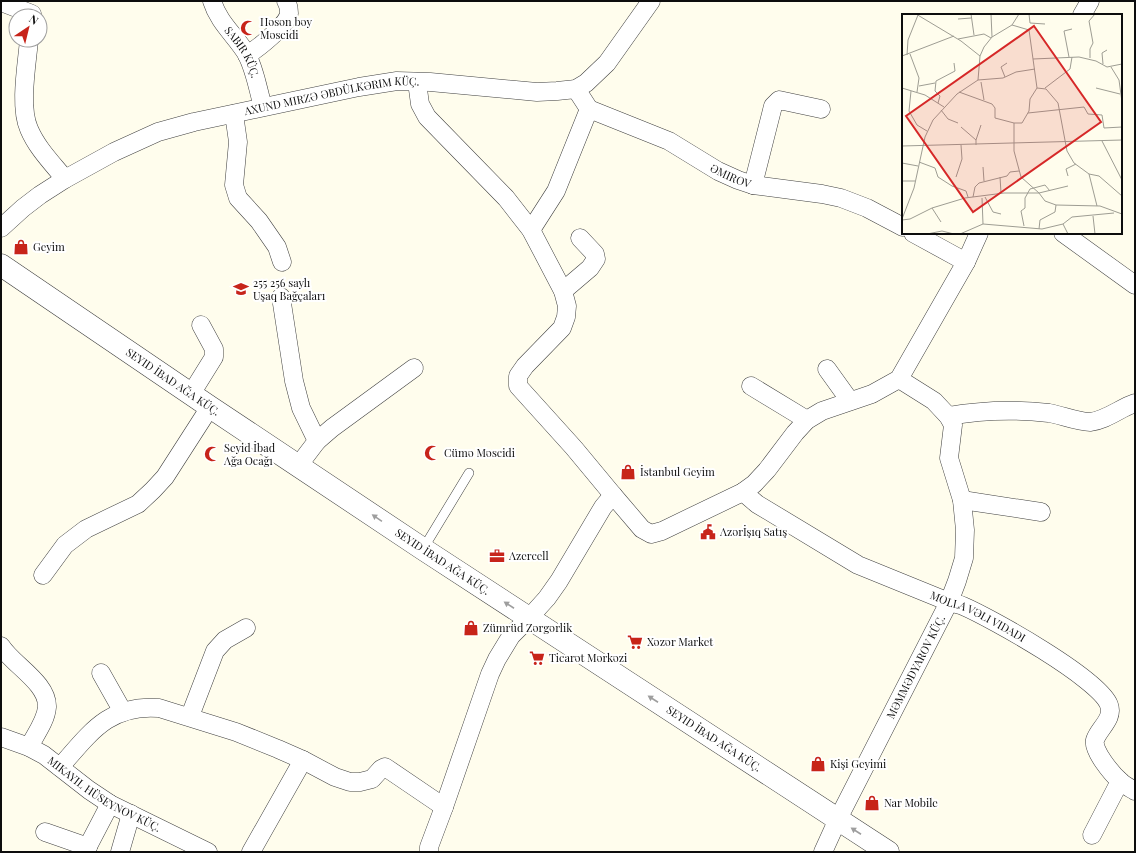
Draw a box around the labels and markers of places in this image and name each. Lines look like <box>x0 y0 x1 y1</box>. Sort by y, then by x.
place label: Həsən bəy Məscidi <box>260 14 312 42</box>
mosque icon: Həsən bəy Məscidi <box>239 19 257 37</box>
shop icon: Geyim <box>12 238 30 256</box>
place label: Geyim <box>33 239 65 254</box>
place label: 255 256 saylı Uşaq Bağçaları <box>253 275 325 303</box>
school or university icon: 255 256 saylı Uşaq Bağçaları <box>232 280 250 298</box>
place label: Seyid İbad Ağa Ocağı <box>223 440 276 468</box>
mosque icon: Cümə Məscidi <box>423 444 441 462</box>
mosque icon: Seyid İbad Ağa Ocağı <box>203 445 221 463</box>
place label: Cümə Məscidi <box>444 445 515 460</box>
shop icon: İstanbul Geyim <box>619 463 637 481</box>
place label: İstanbul Geyim <box>640 464 715 479</box>
public building icon: Azərİşıq Satış <box>699 523 717 541</box>
place label: Azərİşıq Satış <box>719 524 787 539</box>
office icon: Azercell <box>488 547 506 565</box>
place label: Azercell <box>508 548 549 563</box>
shop icon: Zümrüd Zərgərlik <box>462 619 480 637</box>
place label: Zümrüd Zərgərlik <box>483 620 572 635</box>
supermarket icon: Xəzər Market <box>626 633 644 651</box>
place label: Xəzər Market <box>647 634 713 649</box>
supermarket icon: Ticarət Mərkəzi <box>528 649 546 667</box>
place label: Ticarət Mərkəzi <box>549 650 627 665</box>
shop icon: Kişi Geyimi <box>809 755 827 773</box>
place label: Kişi Geyimi <box>830 756 886 771</box>
shop icon: Nar Mobile <box>863 794 881 812</box>
place label: Nar Mobile <box>884 795 938 810</box>

